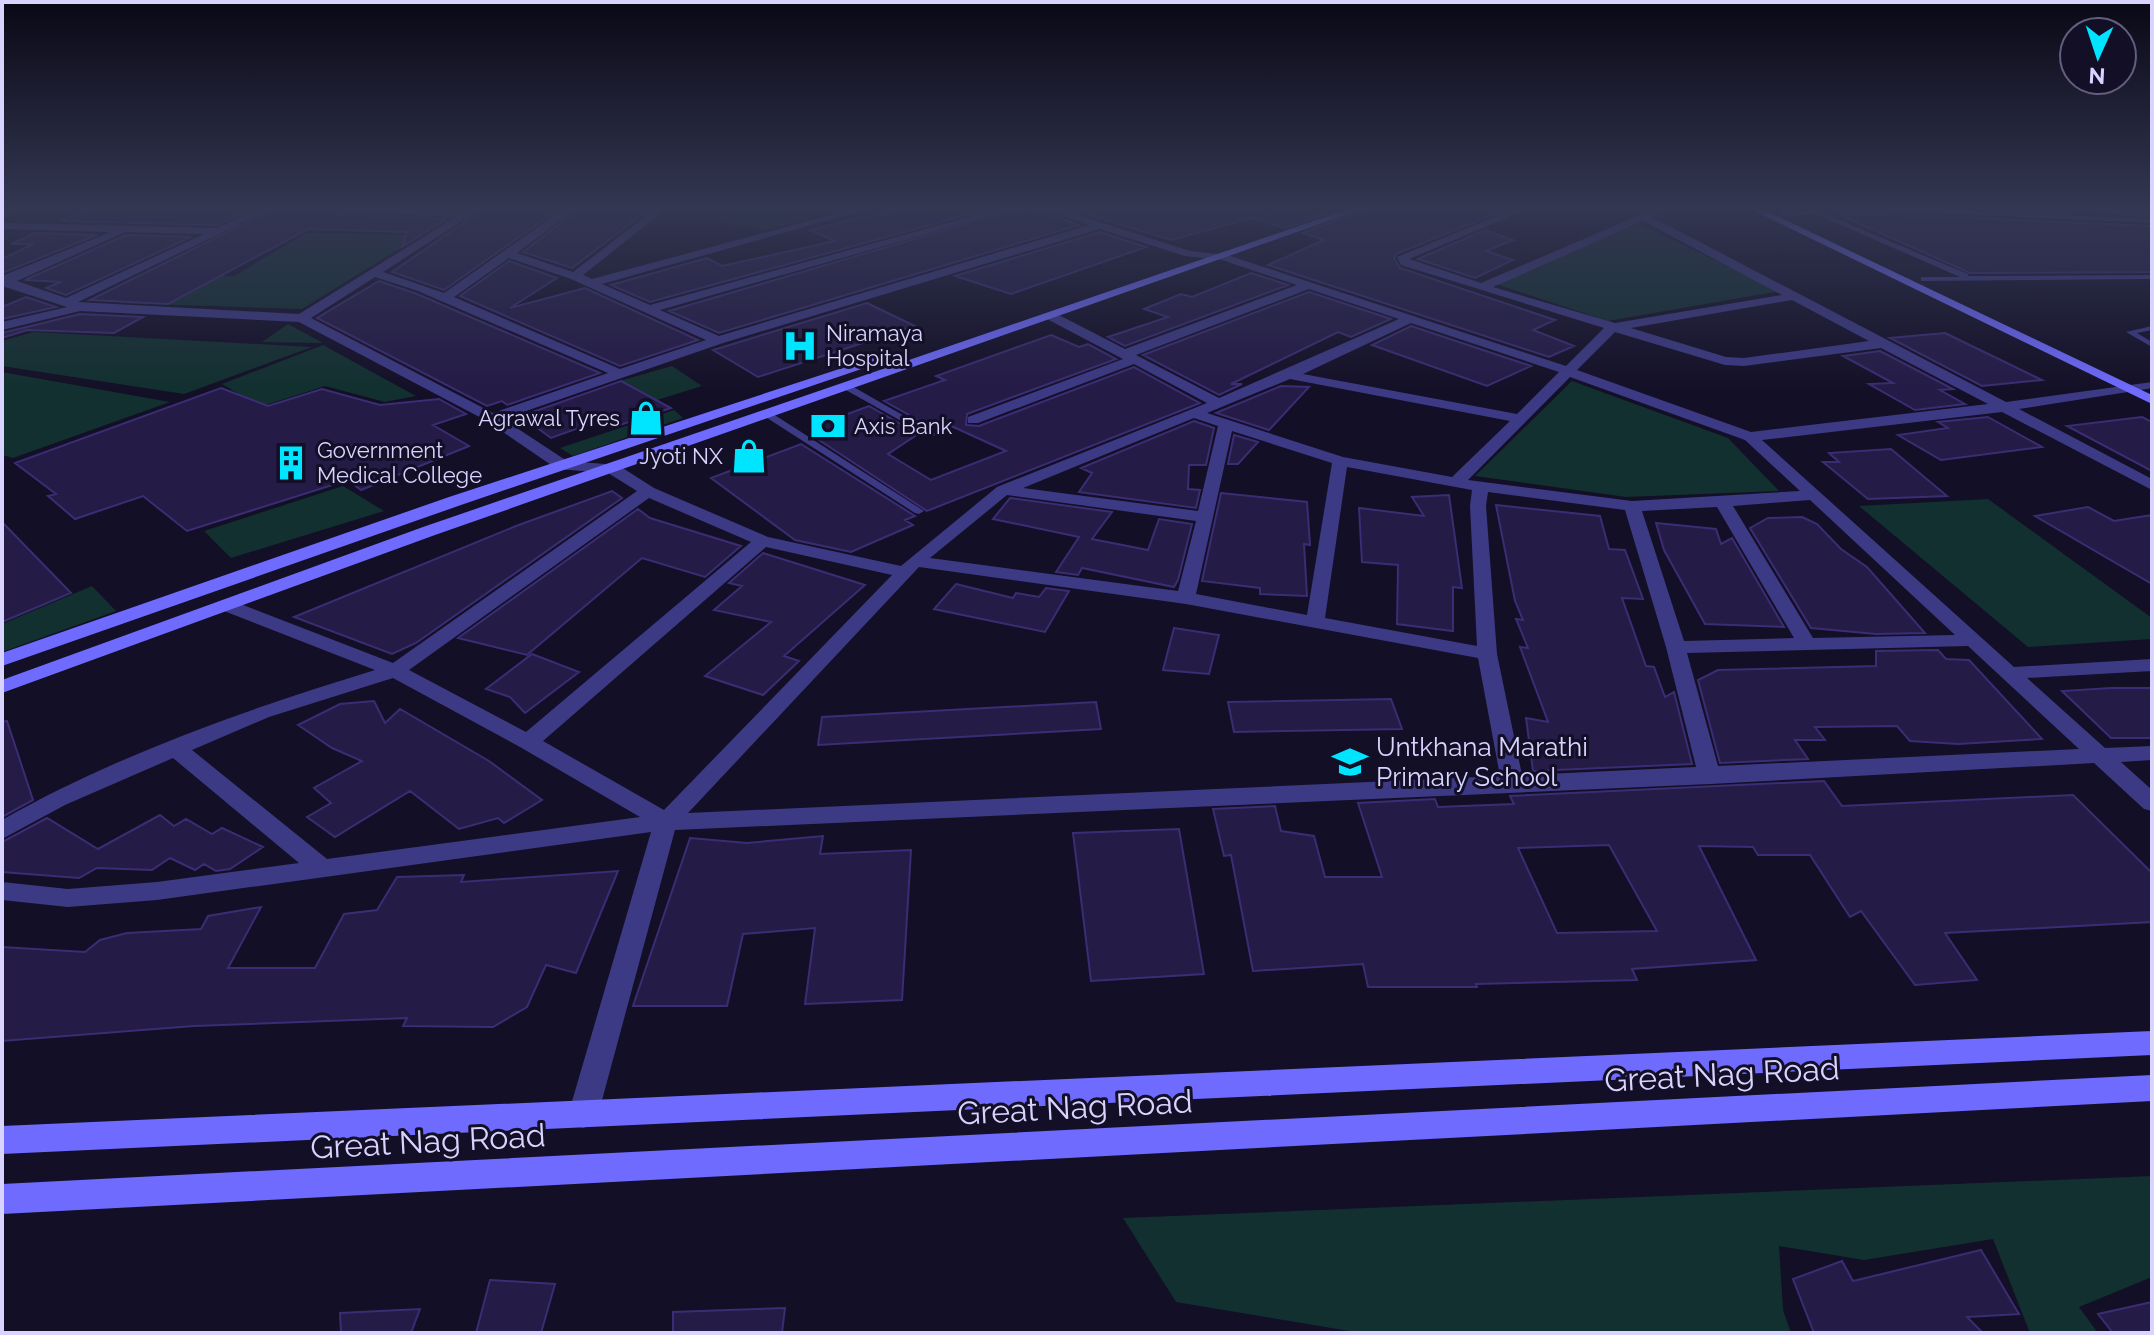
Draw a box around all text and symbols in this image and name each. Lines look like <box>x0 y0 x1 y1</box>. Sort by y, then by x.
north arrow <box>2058 16 2138 96</box>
text: N <box>2088 63 2106 89</box>
place label: Niramaya Hospital <box>826 320 923 371</box>
hospital icon: Niramaya Hospital <box>781 327 819 365</box>
shop icon: Agrawal Tyres <box>627 399 665 437</box>
place label: Agrawal Tyres <box>478 405 620 431</box>
bank icon: Axis Bank <box>809 407 847 445</box>
place label: Axis Bank <box>854 413 952 439</box>
place label: Government Medical College <box>317 437 482 488</box>
shop icon: Jyoti NX <box>730 437 768 475</box>
place label: Jyoti NX <box>639 443 723 469</box>
building icon: Government Medical College <box>272 444 310 482</box>
place label: Untkhana Marathi Primary School <box>1376 732 1588 792</box>
school or university icon: Untkhana Marathi Primary School <box>1331 743 1369 781</box>
street label: Great Nag Road <box>1604 1049 1840 1099</box>
street label: Great Nag Road <box>957 1082 1193 1132</box>
street label: Great Nag Road <box>310 1116 546 1166</box>

